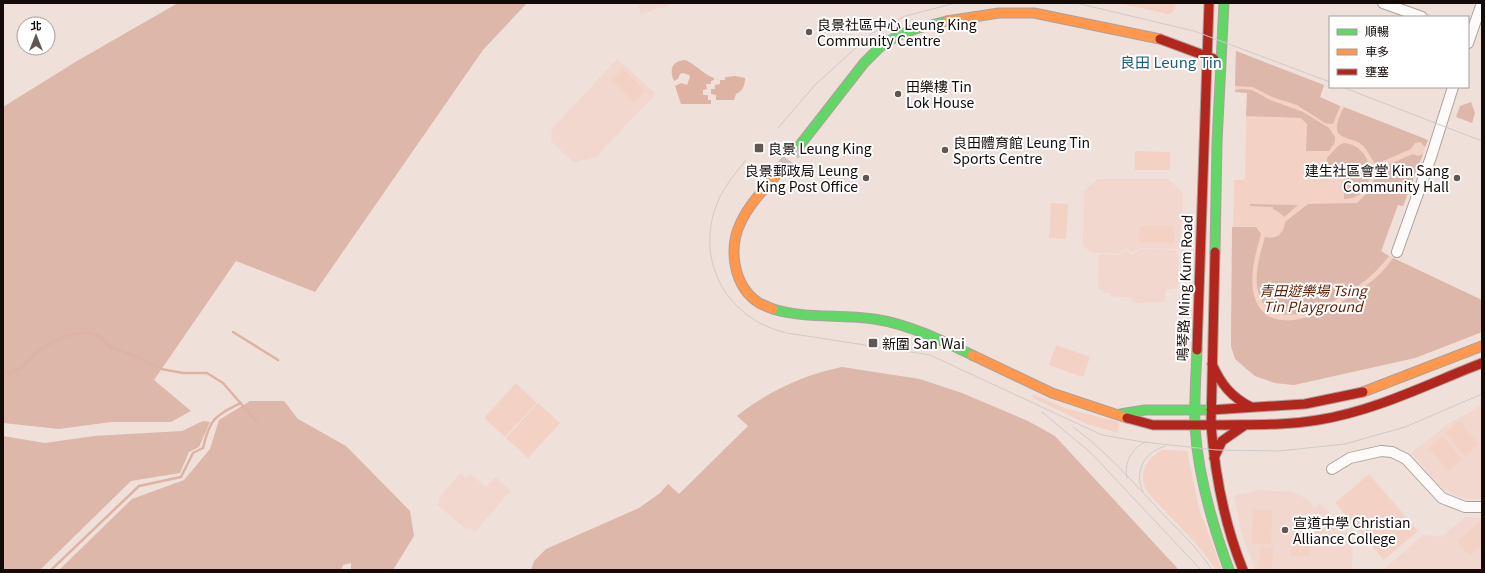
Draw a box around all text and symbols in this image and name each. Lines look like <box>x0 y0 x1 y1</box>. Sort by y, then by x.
place label: 良景社區中心 Leung King Community Centre <box>817 14 977 50</box>
north arrow <box>16 16 56 56</box>
legend <box>1329 16 1469 88</box>
text: 北 <box>31 17 42 33</box>
text: 順暢 <box>1365 22 1389 39</box>
marker: 良景社區中心 Leung King Community Centre <box>804 27 814 37</box>
text: 車多 <box>1365 42 1389 59</box>
district label: 良田 Leung Tin <box>1120 51 1222 72</box>
text: 壅塞 <box>1365 62 1389 79</box>
place label: 田樂樓 Tin Lok House <box>906 76 974 112</box>
marker: 田樂樓 Tin Lok House <box>893 89 903 99</box>
place label: 良田體育館 Leung Tin Sports Centre <box>953 132 1090 168</box>
place label: 良景 Leung King <box>768 138 872 158</box>
marker: 良景 Leung King <box>753 142 765 154</box>
marker: 良田體育館 Leung Tin Sports Centre <box>940 145 950 155</box>
place label: 良景郵政局 Leung King Post Office <box>745 160 858 196</box>
place label: 建生社區會堂 Kin Sang Community Hall <box>1305 160 1449 196</box>
marker: 良景郵政局 Leung King Post Office <box>861 173 871 183</box>
marker: 建生社區會堂 Kin Sang Community Hall <box>1452 173 1462 183</box>
street label: 鳴琴路 Ming Kum Road <box>1171 214 1197 362</box>
park label: 青田遊樂場 Tsing Tin Playground <box>1259 280 1369 316</box>
place label: 新圍 San Wai <box>882 333 965 353</box>
marker: 新圍 San Wai <box>867 337 879 349</box>
place label: 宣道中學 Christian Alliance College <box>1293 512 1411 548</box>
marker: 宣道中學 Christian Alliance College <box>1280 525 1290 535</box>

